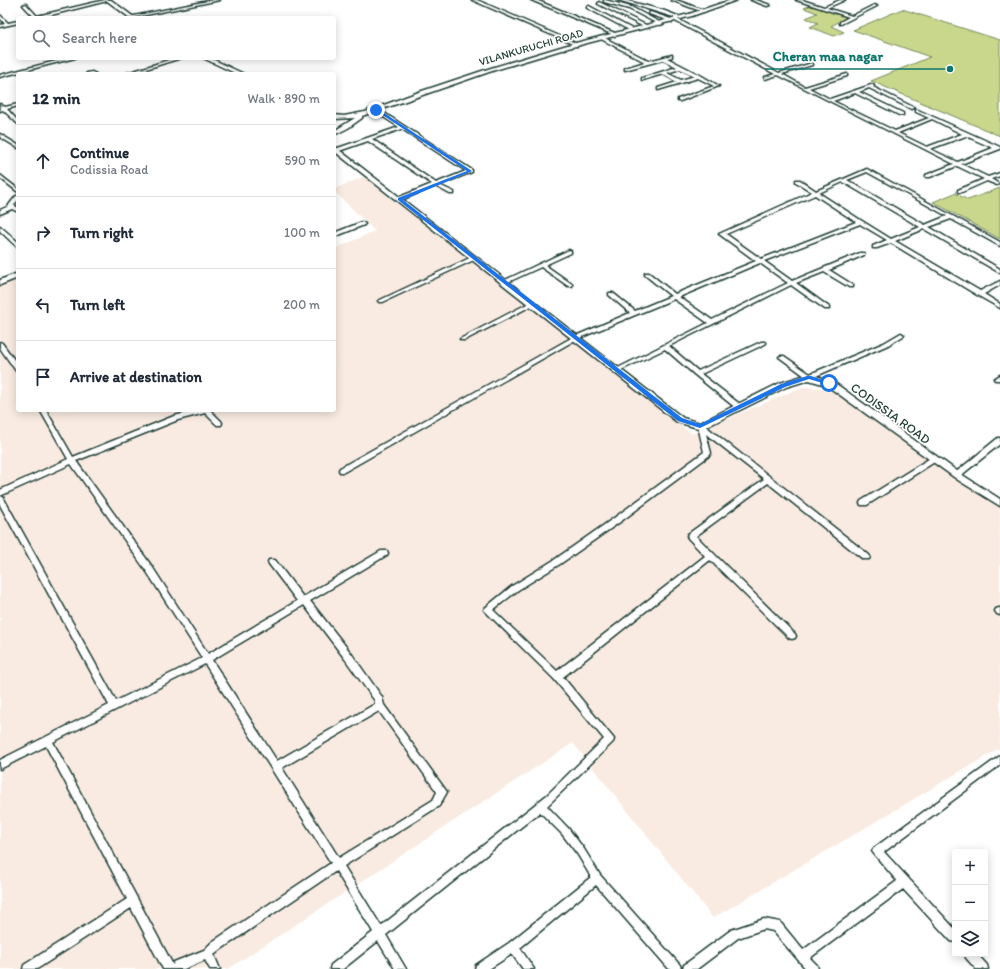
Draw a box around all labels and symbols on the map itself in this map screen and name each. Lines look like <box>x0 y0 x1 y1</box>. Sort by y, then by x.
street label: VILANKURUCHI ROAD <box>477 26 585 69</box>
callout: Cheran maa nagar <box>765 43 891 69</box>
text: Cheran maa nagar <box>773 48 884 65</box>
route end <box>367 101 385 119</box>
route start <box>820 374 838 392</box>
street label: CODISSIA ROAD <box>848 380 934 447</box>

